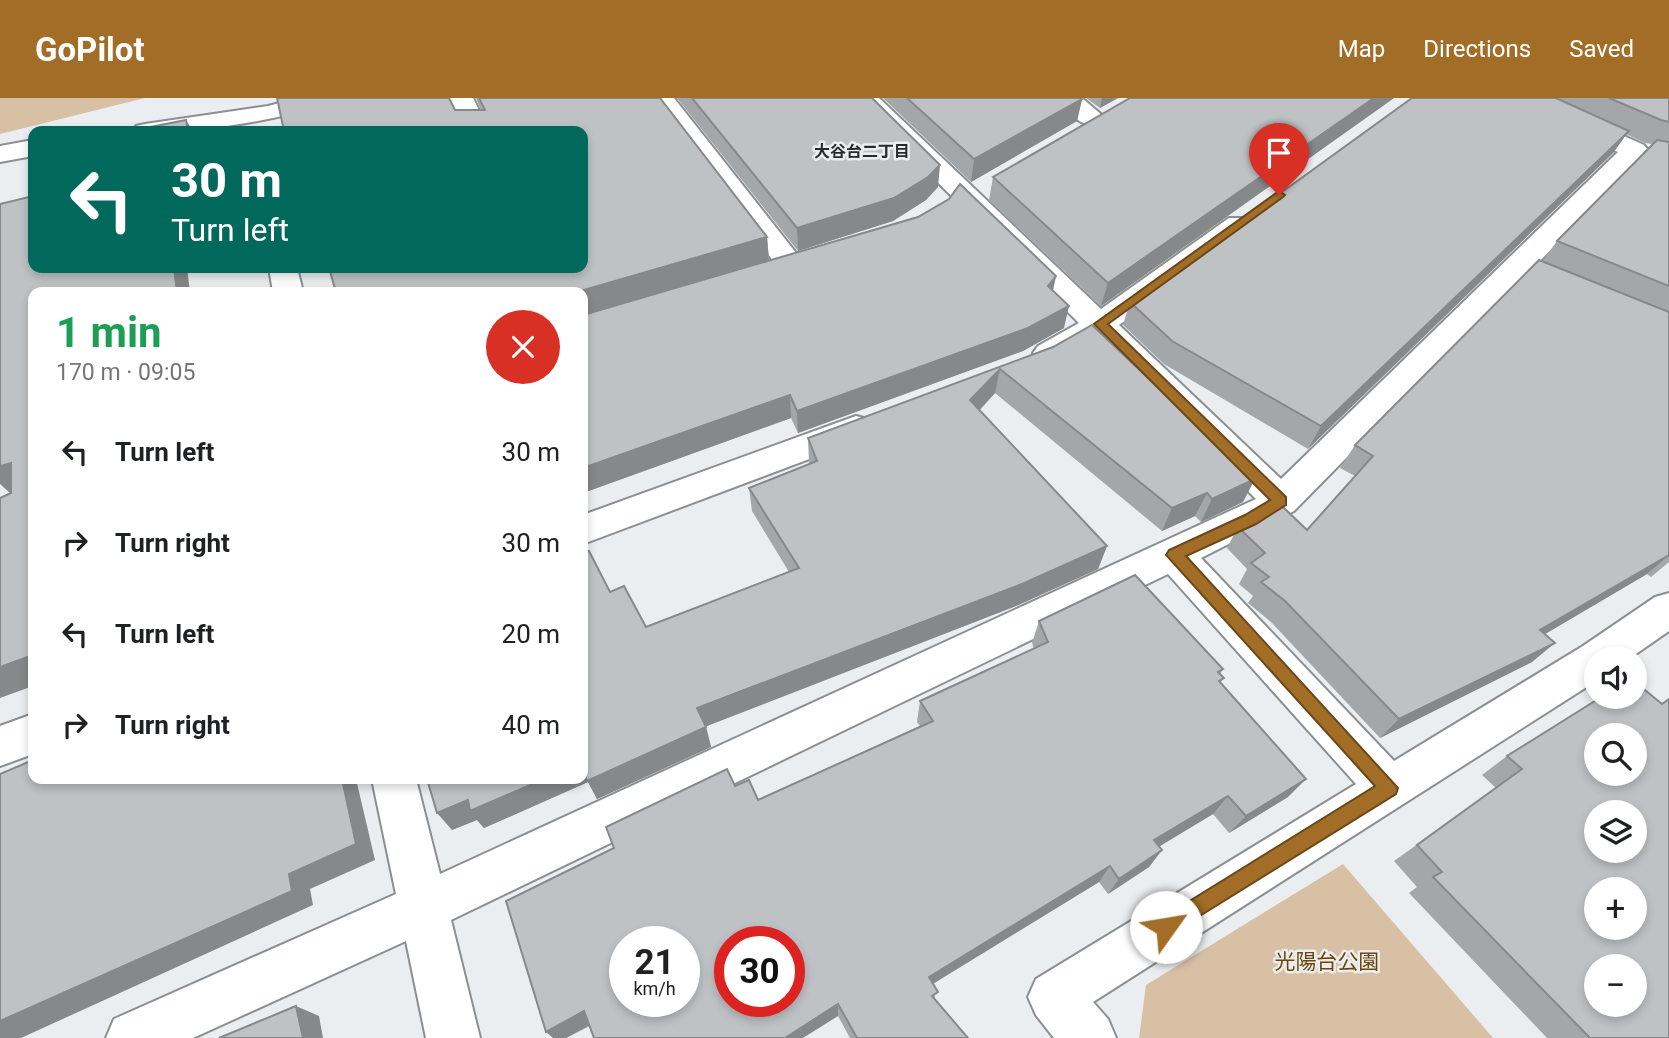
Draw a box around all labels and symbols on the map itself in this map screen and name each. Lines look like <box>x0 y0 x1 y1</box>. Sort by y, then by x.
pin <box>1249 123 1309 195</box>
district label: 大谷台二丁目 <box>814 142 910 161</box>
position arrow <box>1129 890 1203 964</box>
speed limit sign: 30 <box>714 926 805 1017</box>
park label: 光陽台公園 <box>1275 950 1380 974</box>

